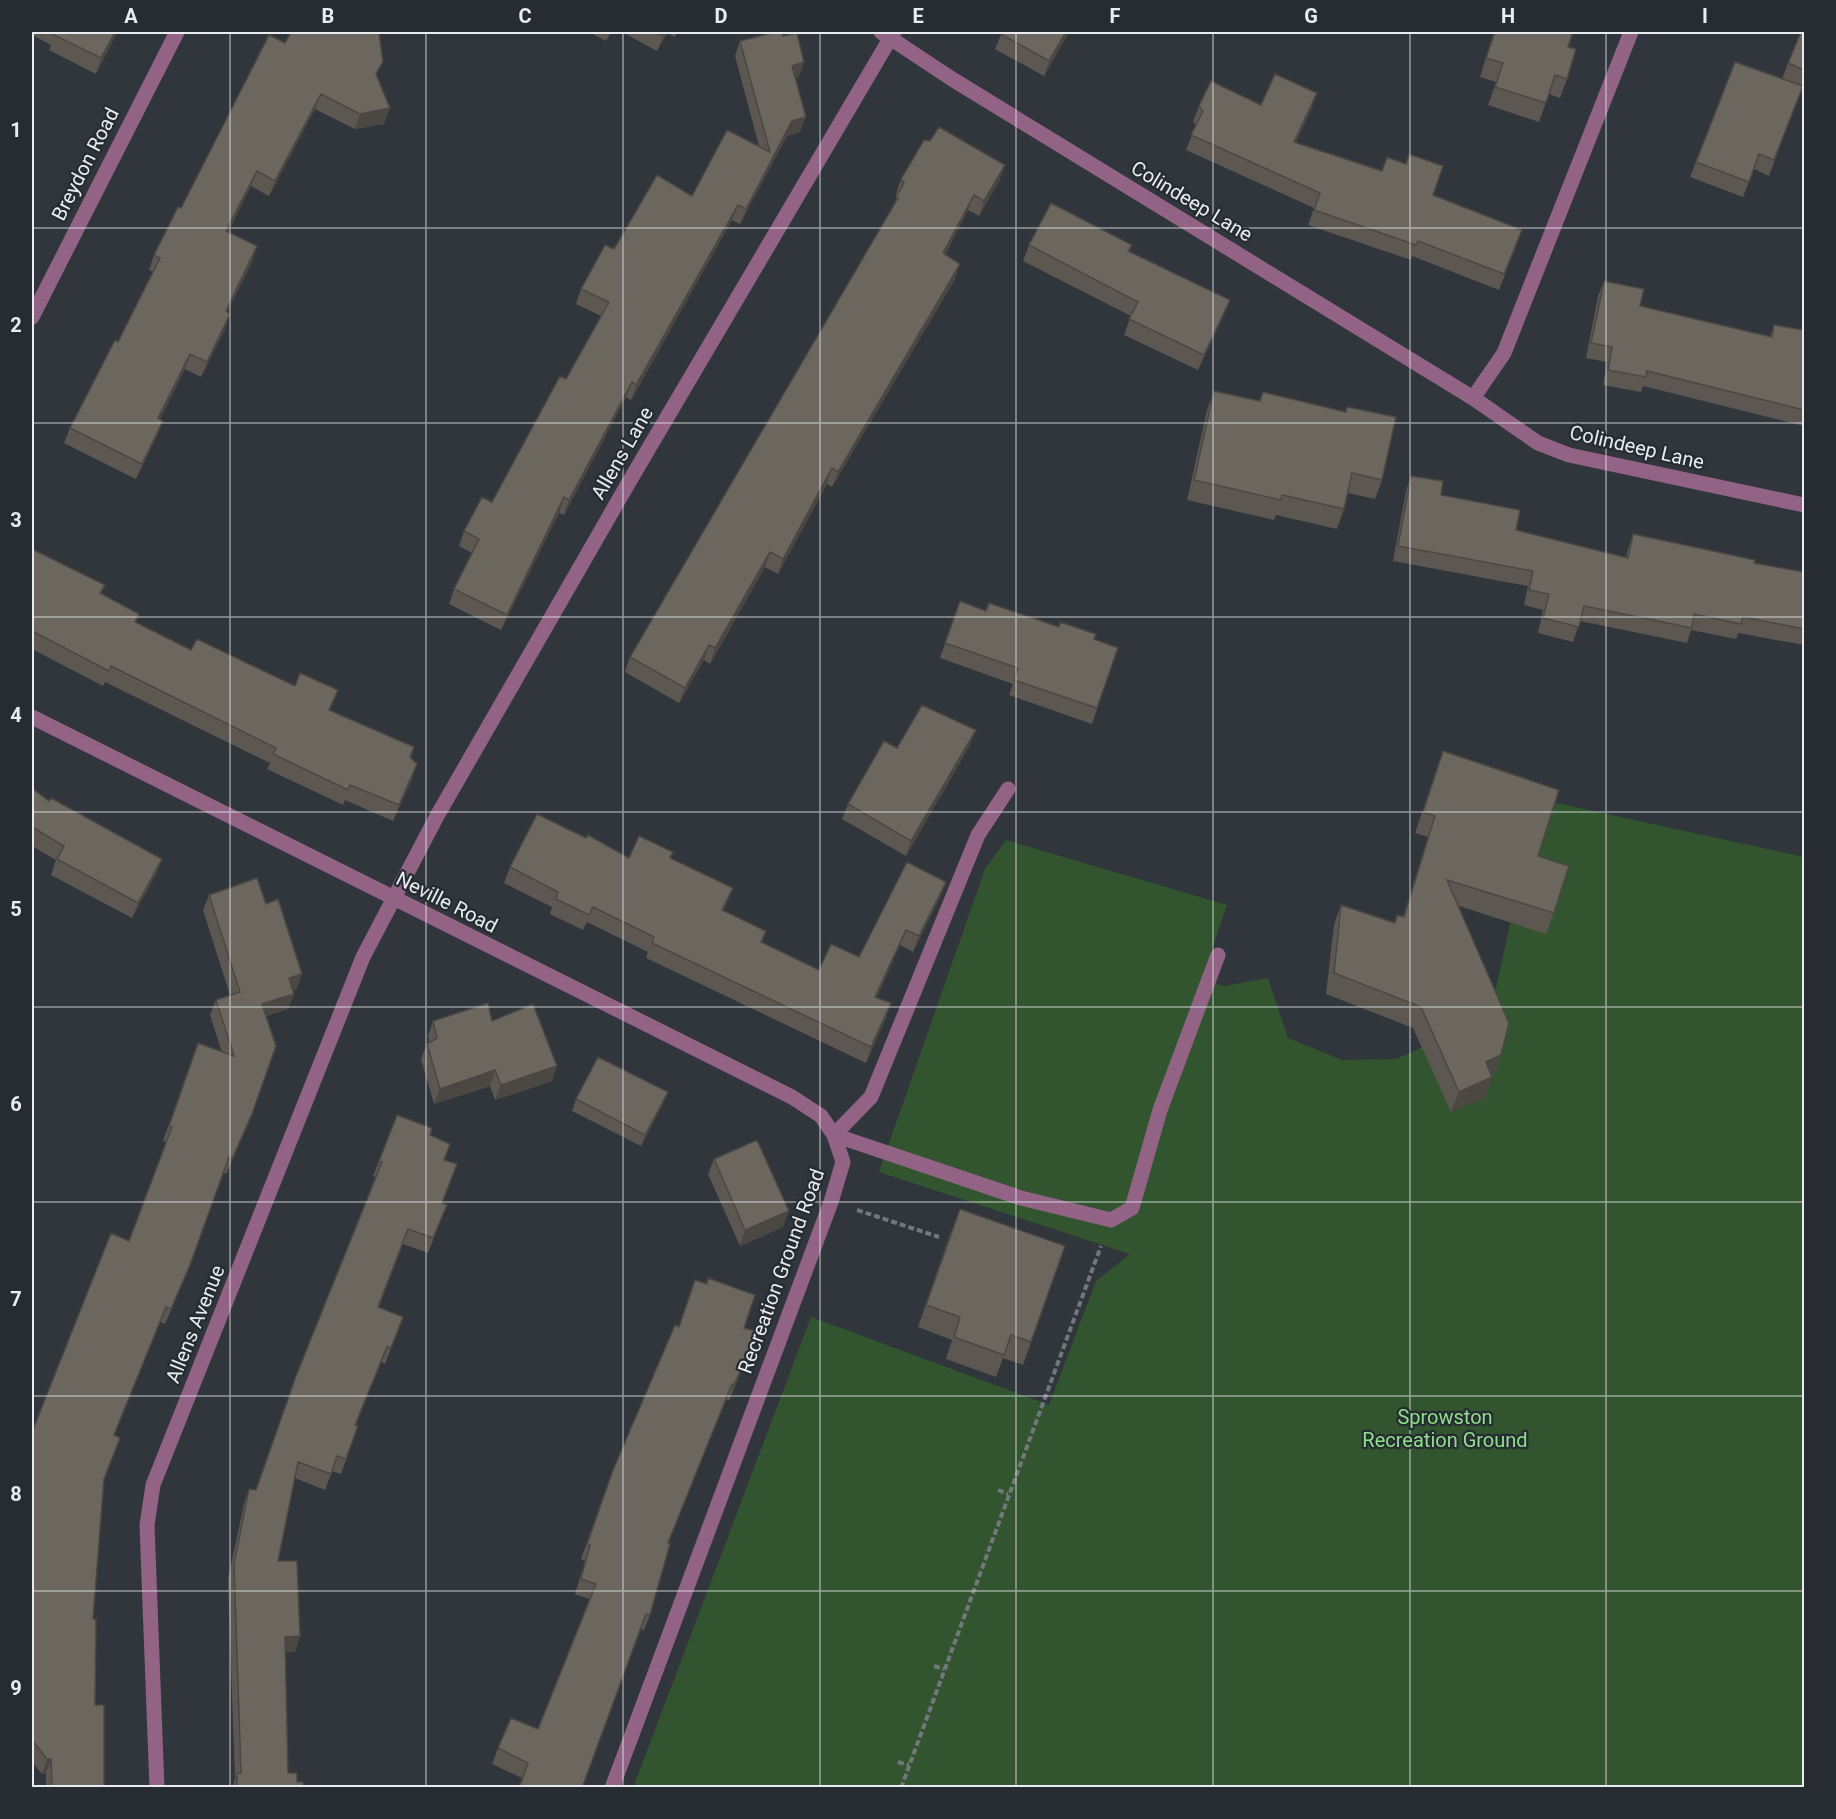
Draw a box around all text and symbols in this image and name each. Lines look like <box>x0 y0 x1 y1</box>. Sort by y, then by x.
text: A <box>124 4 138 28</box>
text: B <box>322 4 334 28</box>
text: C <box>518 4 532 28</box>
text: D <box>715 4 728 28</box>
text: E <box>912 4 924 28</box>
text: F <box>1110 4 1121 28</box>
text: G <box>1304 4 1318 28</box>
text: H <box>1501 4 1515 28</box>
text: I <box>1702 4 1708 28</box>
street label: Breydon Road <box>46 104 124 224</box>
text: 1 <box>10 118 22 142</box>
street label: Colindeep Lane <box>1127 155 1257 247</box>
text: 2 <box>10 313 22 337</box>
street label: Allens Lane <box>586 402 658 504</box>
street label: Colindeep Lane <box>1567 420 1707 474</box>
text: 3 <box>10 508 22 532</box>
text: 4 <box>10 703 22 727</box>
street label: Neville Road <box>392 866 502 938</box>
text: 5 <box>10 897 22 921</box>
text: 6 <box>10 1092 22 1116</box>
street label: Recreation Ground Road <box>733 1165 829 1377</box>
street label: Allens Avenue <box>160 1262 230 1386</box>
text: 7 <box>10 1287 22 1311</box>
park label: Sprowston Recreation Ground <box>1362 1405 1528 1452</box>
text: 8 <box>10 1482 22 1506</box>
text: 9 <box>10 1676 22 1700</box>

